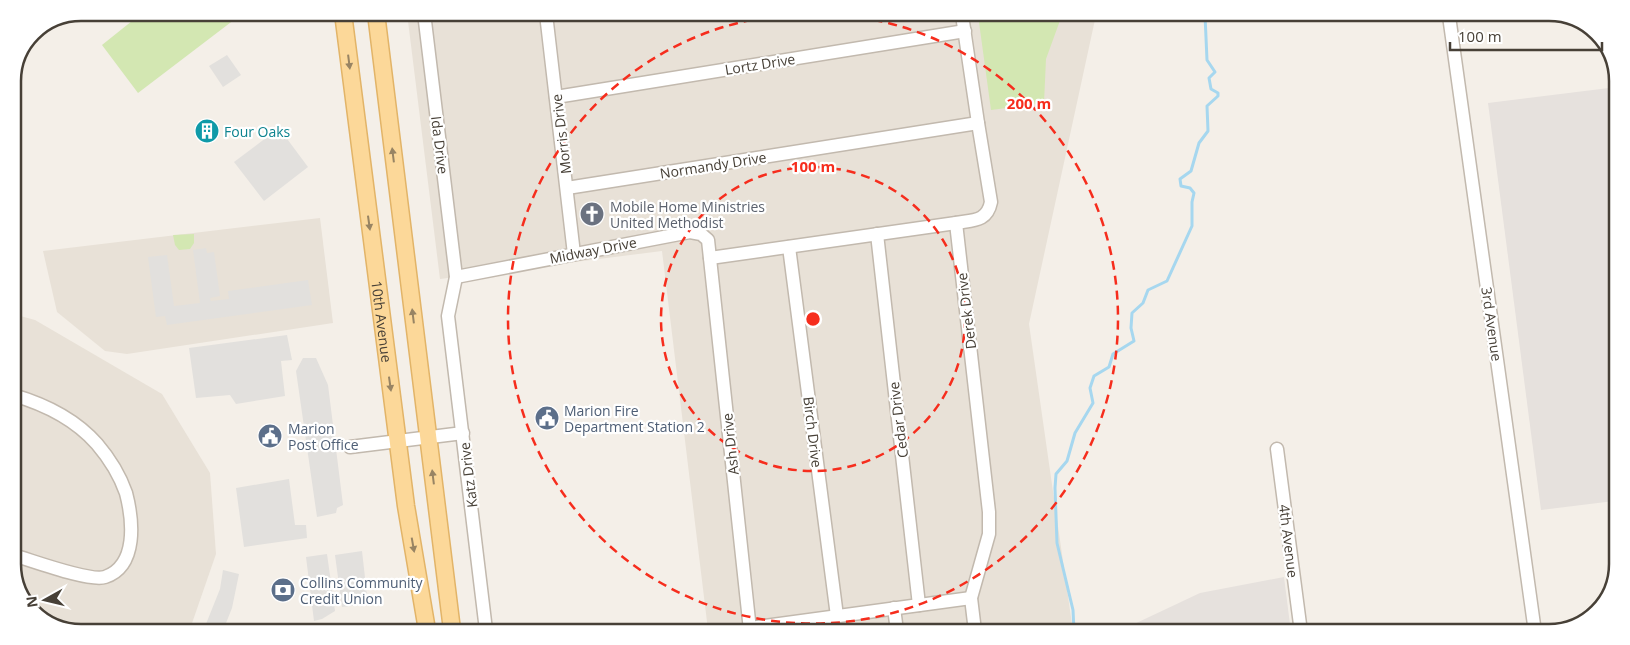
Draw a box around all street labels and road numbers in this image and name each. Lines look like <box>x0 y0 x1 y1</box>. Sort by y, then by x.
street label: Lortz Drive <box>723 49 797 79</box>
street label: Morris Drive <box>547 93 575 175</box>
street label: Ida Drive <box>427 115 453 175</box>
street label: Normandy Drive <box>658 147 768 183</box>
street label: Midway Drive <box>548 232 638 268</box>
street label: Derek Drive <box>952 272 980 350</box>
street label: 10th Avenue <box>368 280 397 364</box>
street label: 3rd Avenue <box>1477 286 1507 362</box>
street label: Cedar Drive <box>884 381 912 459</box>
street label: Birch Drive <box>799 395 827 469</box>
street label: Ash Drive <box>717 412 743 476</box>
street label: Katz Drive <box>455 441 481 509</box>
street label: 4th Avenue <box>1275 503 1303 579</box>

